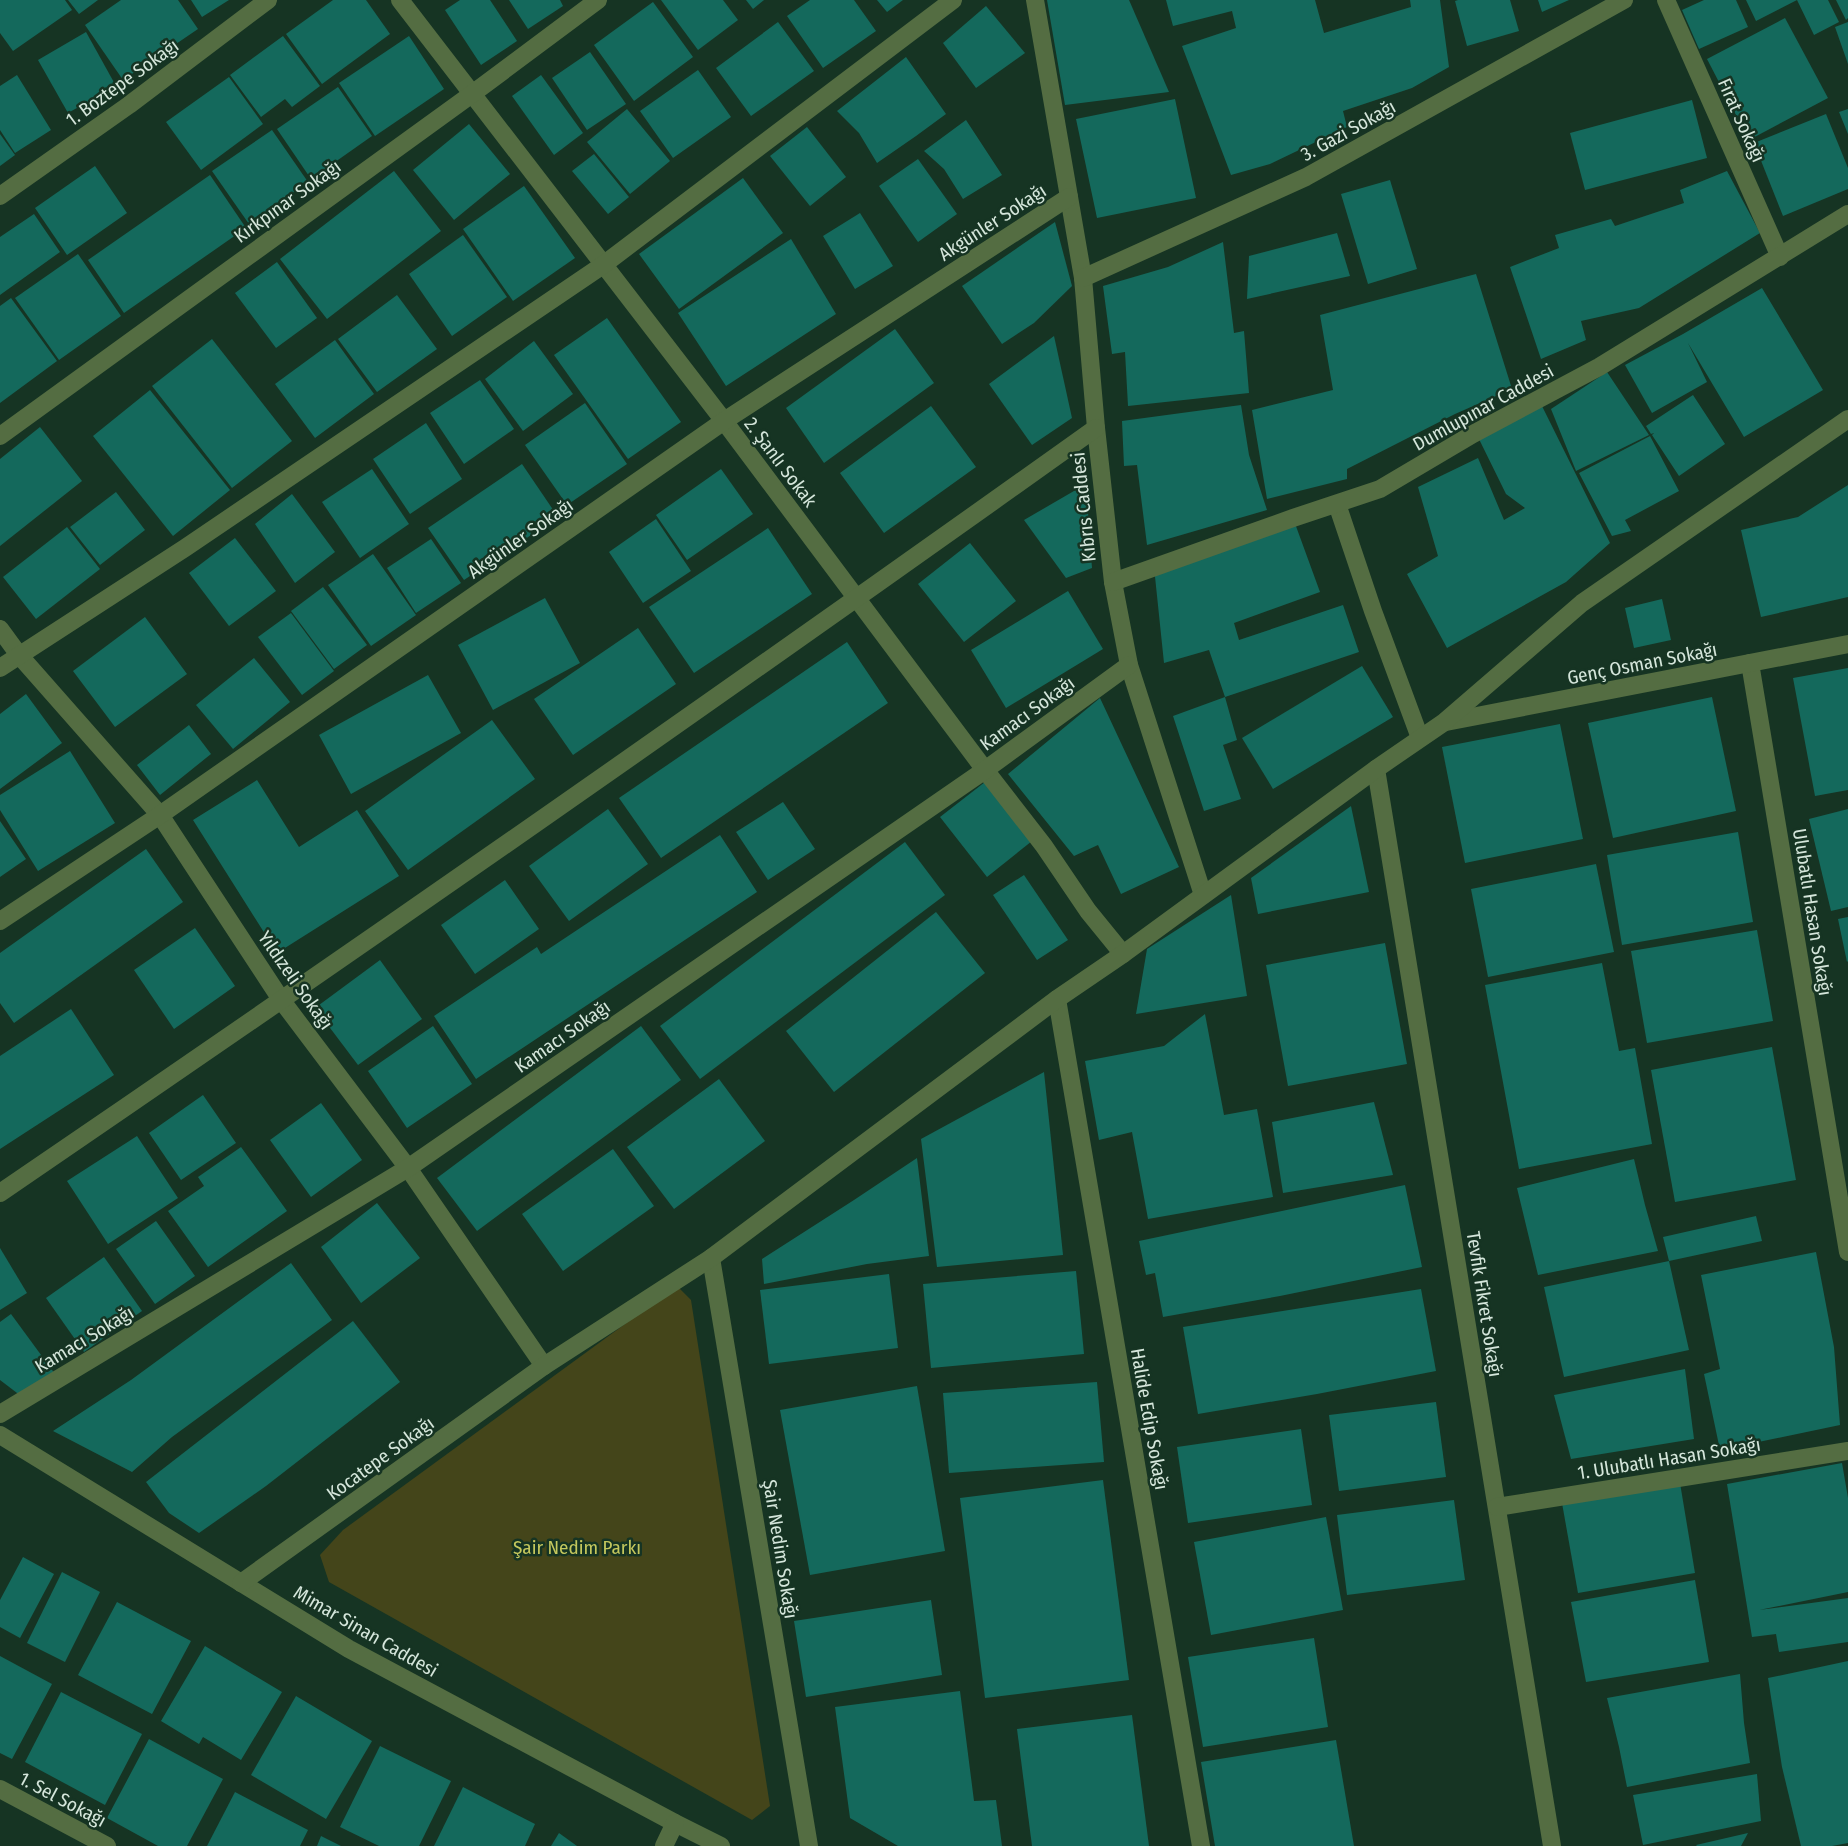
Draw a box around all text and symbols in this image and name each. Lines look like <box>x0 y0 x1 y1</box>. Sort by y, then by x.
street label: 1. Boztepe Sokağı <box>61 34 183 131</box>
street label: Fırat Sokağı <box>1713 75 1770 166</box>
street label: 3. Gazi Sokağı <box>1297 95 1400 166</box>
street label: Kırkpınar Sokağı <box>229 155 345 248</box>
street label: Akgünler Sokağı <box>934 179 1050 266</box>
street label: Dumlupınar Caddesi <box>1409 359 1558 456</box>
street label: 2. Şanlı Sokak <box>740 413 822 512</box>
street label: Kıbrıs Caddesi <box>1066 451 1101 563</box>
street label: Akgünler Sokağı <box>463 494 578 583</box>
street label: Genç Osman Sokağı <box>1565 638 1719 689</box>
street label: Kamacı Sokağı <box>975 671 1079 755</box>
street label: Ulubatlı Hasan Sokağı <box>1788 827 1837 997</box>
street label: Yıldızeli Sokağı <box>253 927 338 1034</box>
street label: Kamacı Sokağı <box>510 995 614 1078</box>
street label: Tevfik Fikret Sokağı <box>1462 1230 1507 1379</box>
street label: Kamacı Sokağı <box>31 1301 138 1378</box>
street label: Halide Edip Sokağı <box>1126 1346 1173 1492</box>
street label: Kocatepe Sokağı <box>322 1412 438 1505</box>
street label: 1. Ulubatlı Hasan Sokağı <box>1576 1433 1762 1484</box>
street label: Şair Nedim Sokağı <box>758 1478 803 1620</box>
park label: Şair Nedim Parkı <box>513 1536 641 1559</box>
street label: Mimar Sinan Caddesi <box>290 1581 442 1682</box>
street label: 1. Sel Sokağı <box>15 1767 110 1832</box>

